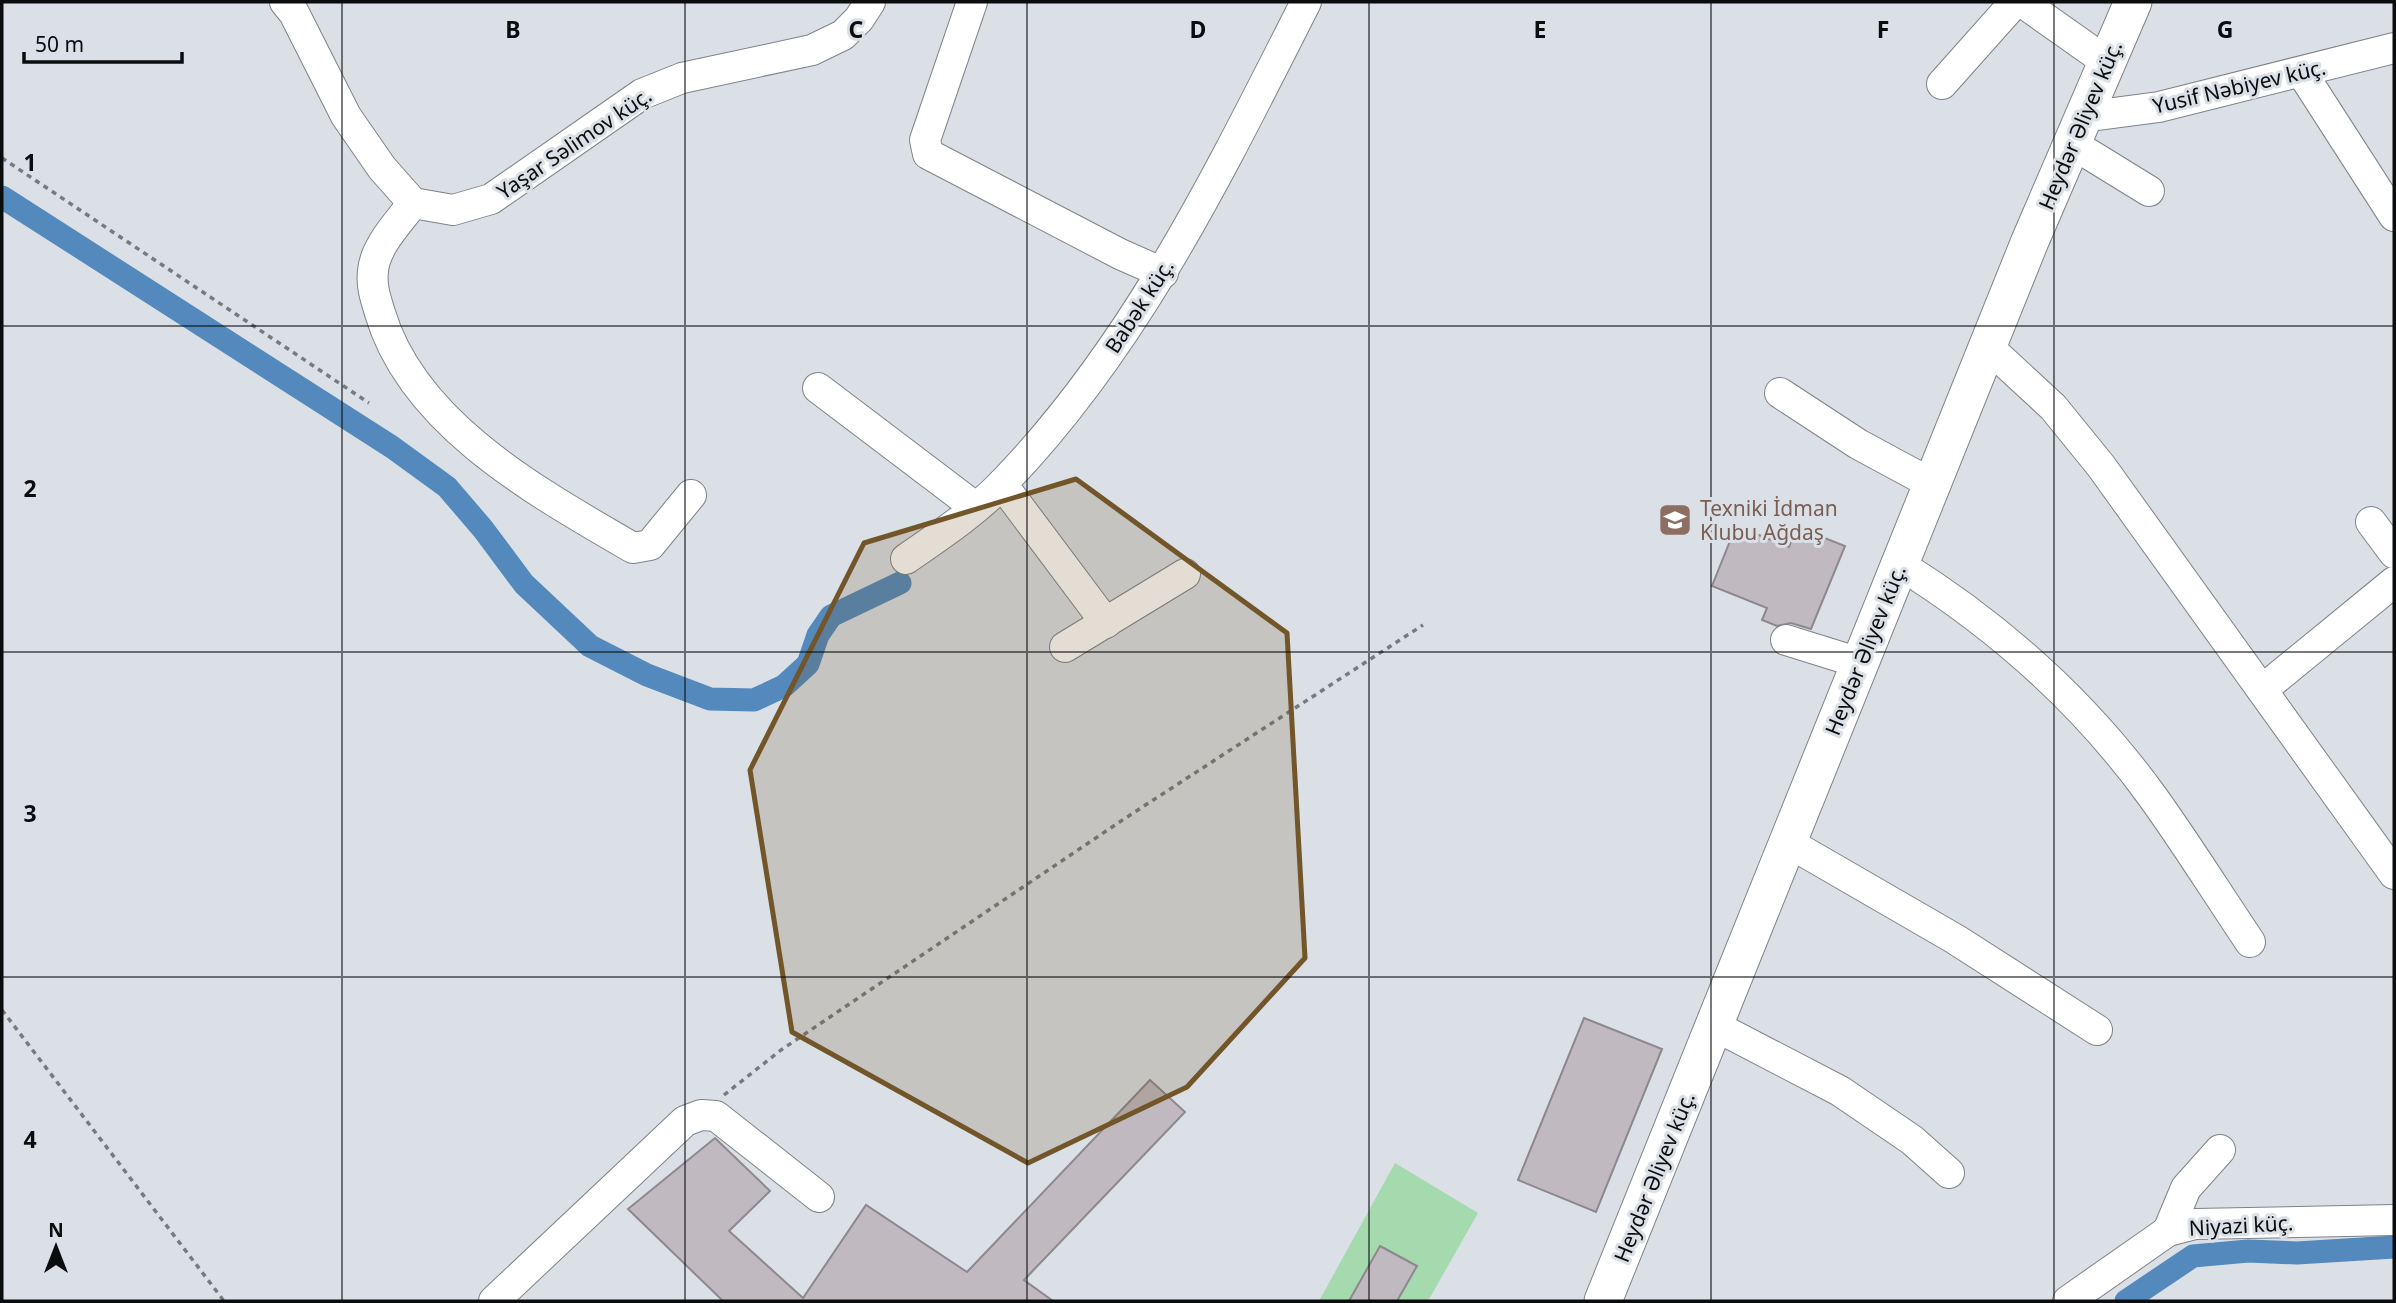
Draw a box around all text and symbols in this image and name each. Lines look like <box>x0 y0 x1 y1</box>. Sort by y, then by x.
text: B <box>505 13 521 45</box>
text: C <box>849 13 864 45</box>
text: D <box>1190 13 1206 45</box>
text: E <box>1534 13 1546 45</box>
text: F <box>1877 13 1889 45</box>
text: G <box>2217 13 2233 45</box>
scale bar <box>24 21 182 65</box>
text: 50 m <box>35 30 84 58</box>
street label: Heydər Əliyev küç. <box>2032 36 2128 214</box>
street label: Yusif Nəbiyev küç. <box>2150 52 2328 120</box>
street label: Yaşar Səlimov küç. <box>491 81 657 205</box>
text: 1 <box>23 146 37 178</box>
street label: Babək küç. <box>1098 254 1180 358</box>
text: 2 <box>23 472 37 504</box>
place label: Texniki İdman Klubu Ağdaş <box>1700 494 1838 546</box>
school or university icon: Texniki İdman Klubu Ağdaş <box>1656 501 1694 539</box>
street label: Heydər Əliyev küç. <box>1818 561 1912 739</box>
text: 3 <box>23 797 37 829</box>
street label: Heydər Əliyev küç. <box>1607 1088 1701 1266</box>
text: 4 <box>23 1123 37 1155</box>
street label: Niyazi küç. <box>2188 1208 2294 1242</box>
north arrow <box>21 1212 91 1282</box>
text: N <box>48 1217 64 1243</box>

